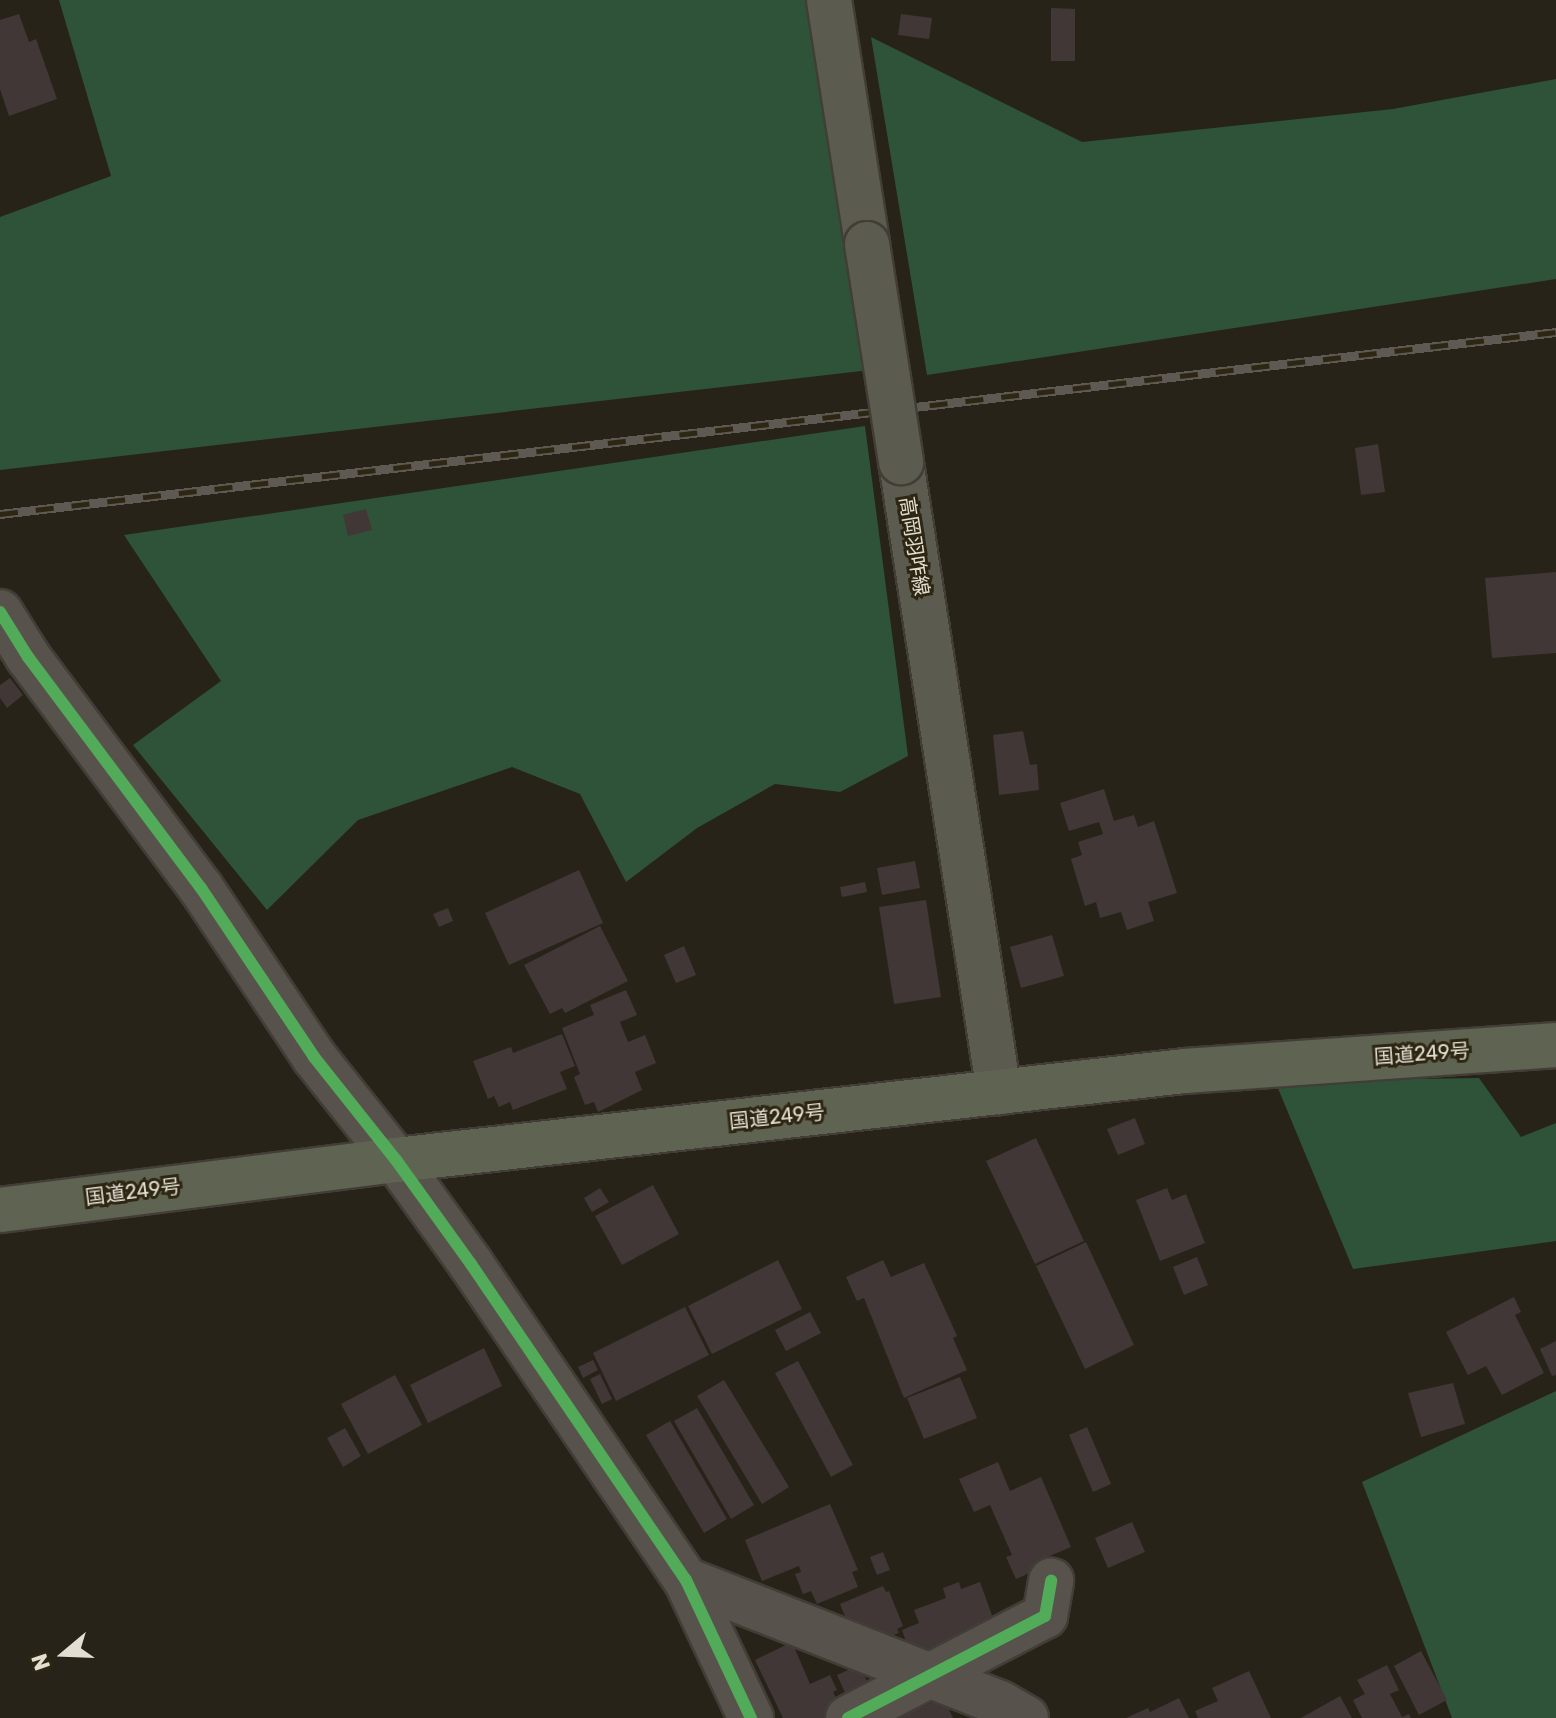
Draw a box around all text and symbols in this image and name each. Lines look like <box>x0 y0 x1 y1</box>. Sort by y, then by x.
street label: 高岡羽咋線 <box>894 495 934 597</box>
street label: 国道249号 <box>1373 1039 1471 1069</box>
street label: 国道249号 <box>728 1100 826 1134</box>
street label: 国道249号 <box>84 1174 182 1210</box>
north arrow <box>24 1614 104 1694</box>
text: N <box>25 1650 56 1674</box>

